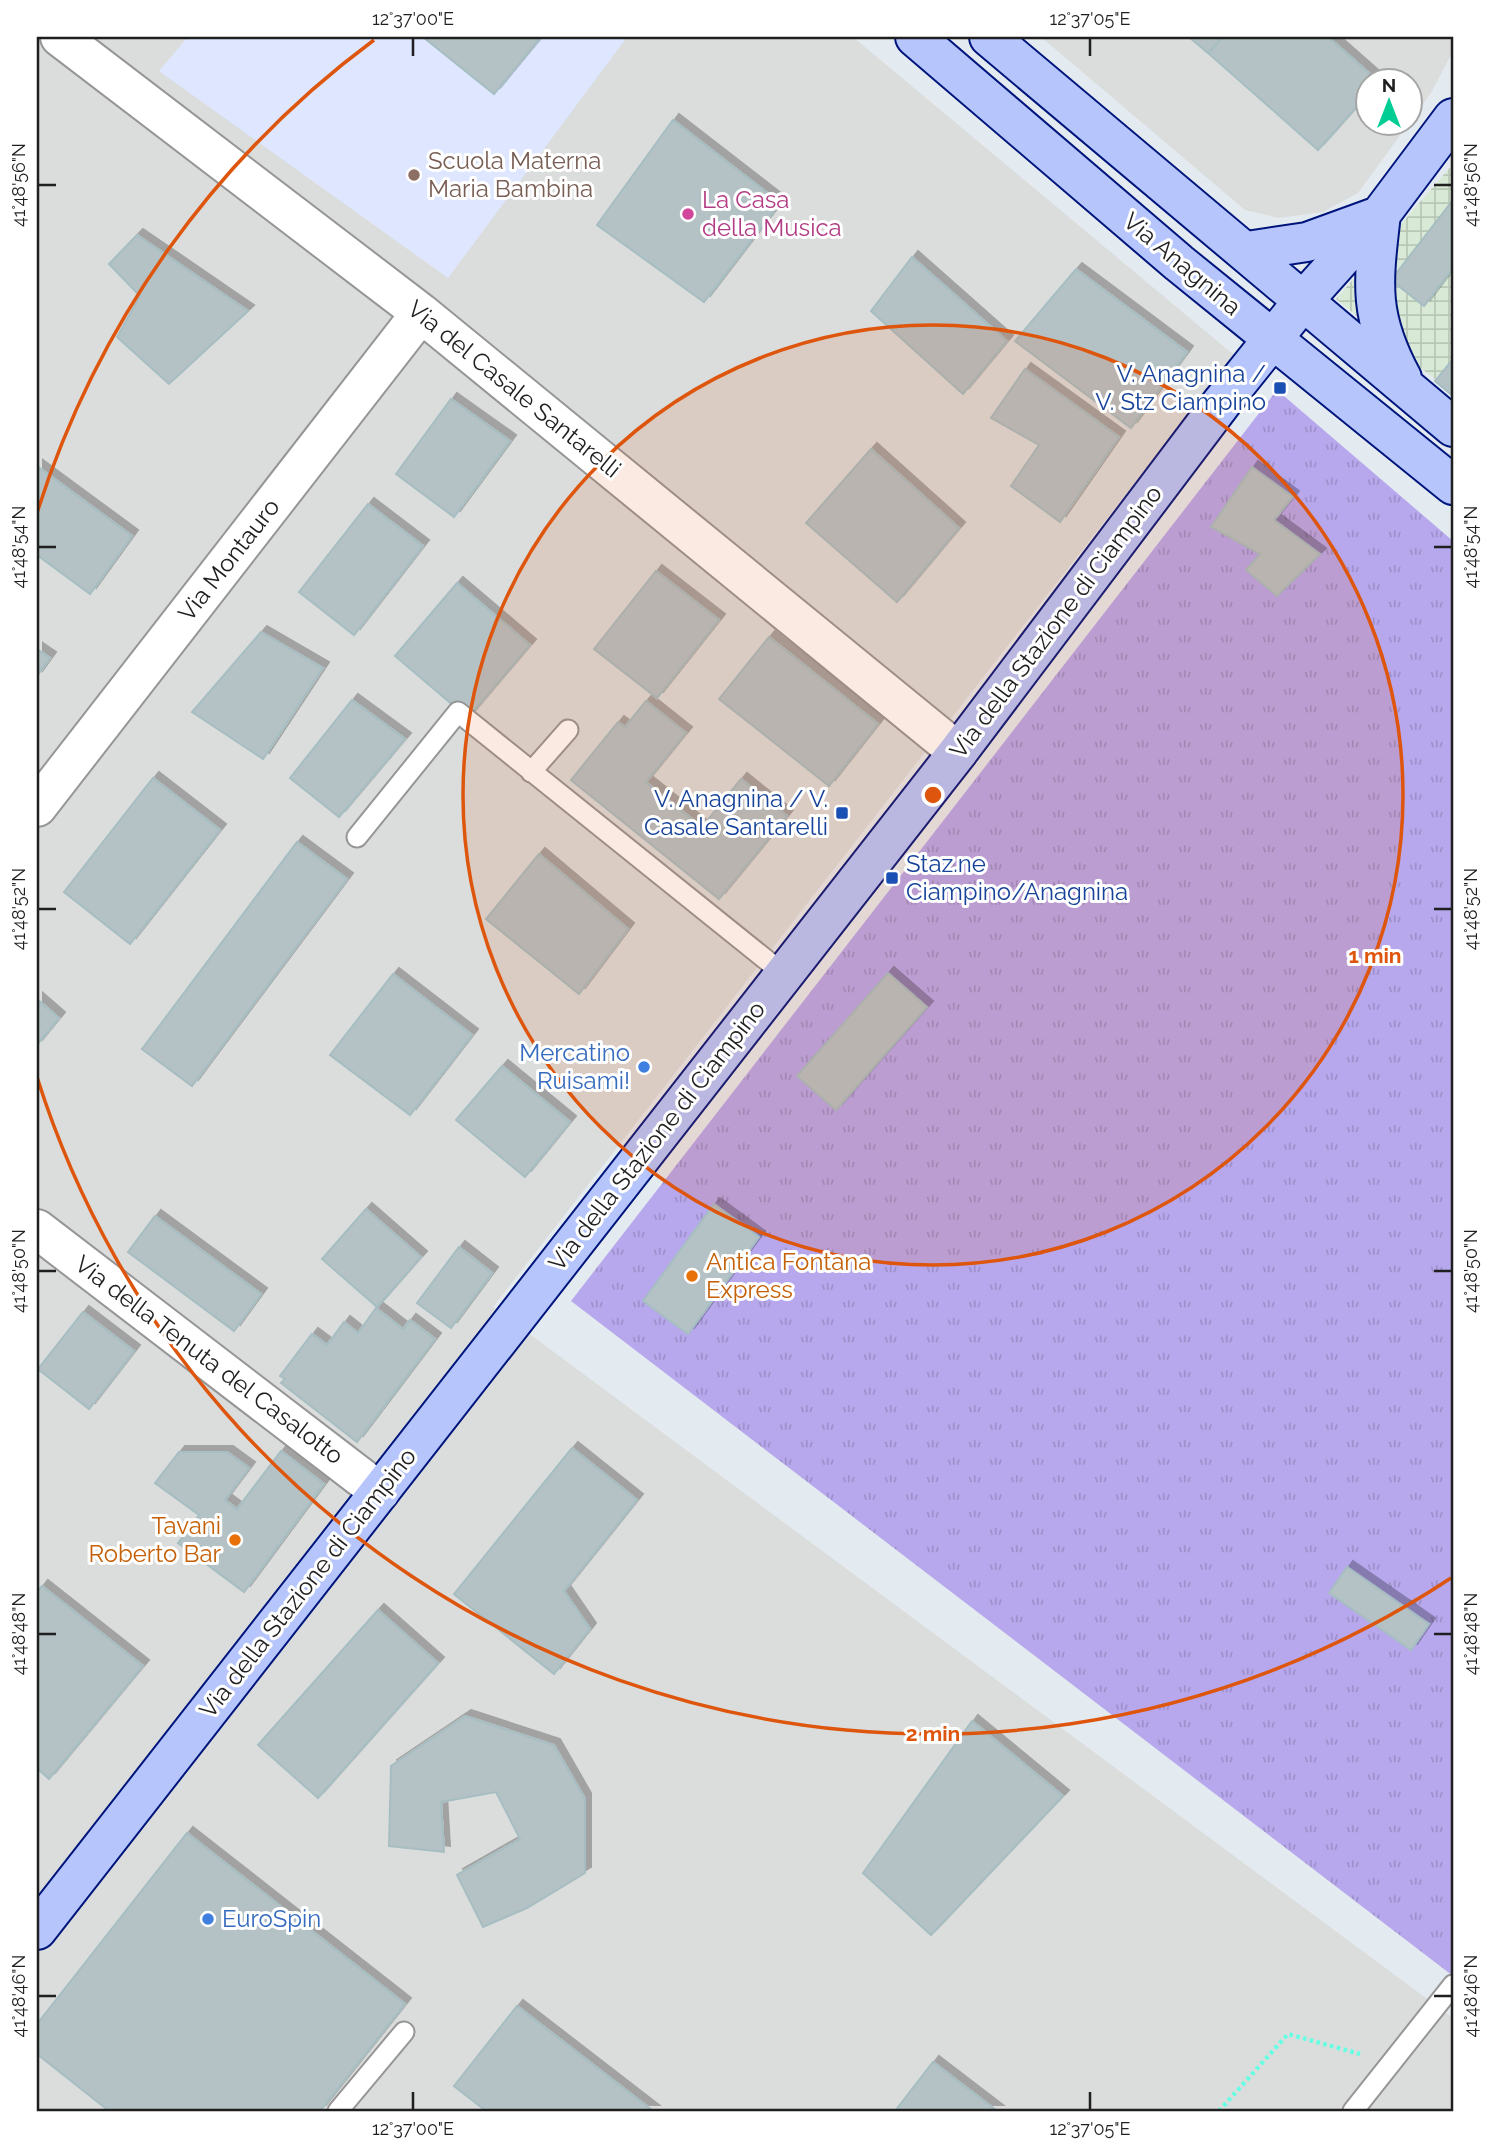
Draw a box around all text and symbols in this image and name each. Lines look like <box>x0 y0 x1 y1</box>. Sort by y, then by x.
text: 12°37'00"E <box>372 8 454 29</box>
text: 12°37'05"E <box>1050 8 1131 29</box>
north arrow <box>1354 66 1424 136</box>
text: N <box>1382 74 1396 96</box>
text: 41°48'56"N <box>8 143 29 227</box>
text: 41°48'56"N <box>1460 143 1481 227</box>
place label: Scuola Materna Maria Bambina <box>428 146 601 203</box>
marker: Scuola Materna Maria Bambina <box>406 167 422 183</box>
place label: La Casa della Musica <box>702 185 842 242</box>
marker: La Casa della Musica <box>680 206 696 222</box>
street label: Via Anagnina <box>1118 206 1247 321</box>
street label: Via del Casale Santarelli <box>402 294 627 483</box>
place label: V. Anagnina / V. Stz Ciampino <box>1095 359 1266 416</box>
marker: V. Anagnina / V. Stz Ciampino <box>1272 380 1288 396</box>
street label: Via della Stazione di Ciampino <box>943 479 1168 764</box>
street label: Via Montauro <box>172 493 285 627</box>
text: 41°48'54"N <box>8 506 29 588</box>
text: 41°48'54"N <box>1460 506 1481 588</box>
centre of rings <box>921 783 945 807</box>
place label: V. Anagnina / V. Casale Santarelli <box>644 784 828 841</box>
marker: V. Anagnina / V. Casale Santarelli <box>834 805 850 821</box>
place label: Staz.ne Ciampino/Anagnina <box>906 849 1128 906</box>
text: 41°48'52"N <box>8 868 29 950</box>
text: 41°48'52"N <box>1460 868 1481 950</box>
marker: Staz.ne Ciampino/Anagnina <box>884 870 900 886</box>
text: 1 min <box>1348 943 1402 968</box>
street label: Via della Stazione di Ciampino <box>542 995 771 1276</box>
place label: Mercatino Ruisami! <box>519 1038 630 1095</box>
marker: Mercatino Ruisami! <box>636 1059 652 1075</box>
text: 41°48'50"N <box>8 1229 29 1313</box>
text: 41°48'50"N <box>1460 1229 1481 1313</box>
place label: Antica Fontana Express <box>706 1247 871 1304</box>
street label: Via della Tenuta del Casalotto <box>69 1249 349 1470</box>
marker: Antica Fontana Express <box>684 1268 700 1284</box>
street label: Via della Stazione di Ciampino <box>193 1442 422 1723</box>
place label: Tavani Roberto Bar <box>88 1511 222 1568</box>
marker: Tavani Roberto Bar <box>227 1532 243 1548</box>
text: 41°48'48"N <box>8 1593 29 1675</box>
text: 41°48'48"N <box>1460 1593 1481 1675</box>
text: 2 min <box>906 1721 960 1746</box>
place label: EuroSpin <box>222 1904 321 1933</box>
marker: EuroSpin <box>200 1911 216 1927</box>
text: 41°48'46"N <box>8 1955 29 2037</box>
text: 41°48'46"N <box>1460 1955 1481 2037</box>
text: 12°37'00"E <box>372 2118 454 2139</box>
text: 12°37'05"E <box>1050 2118 1131 2139</box>

